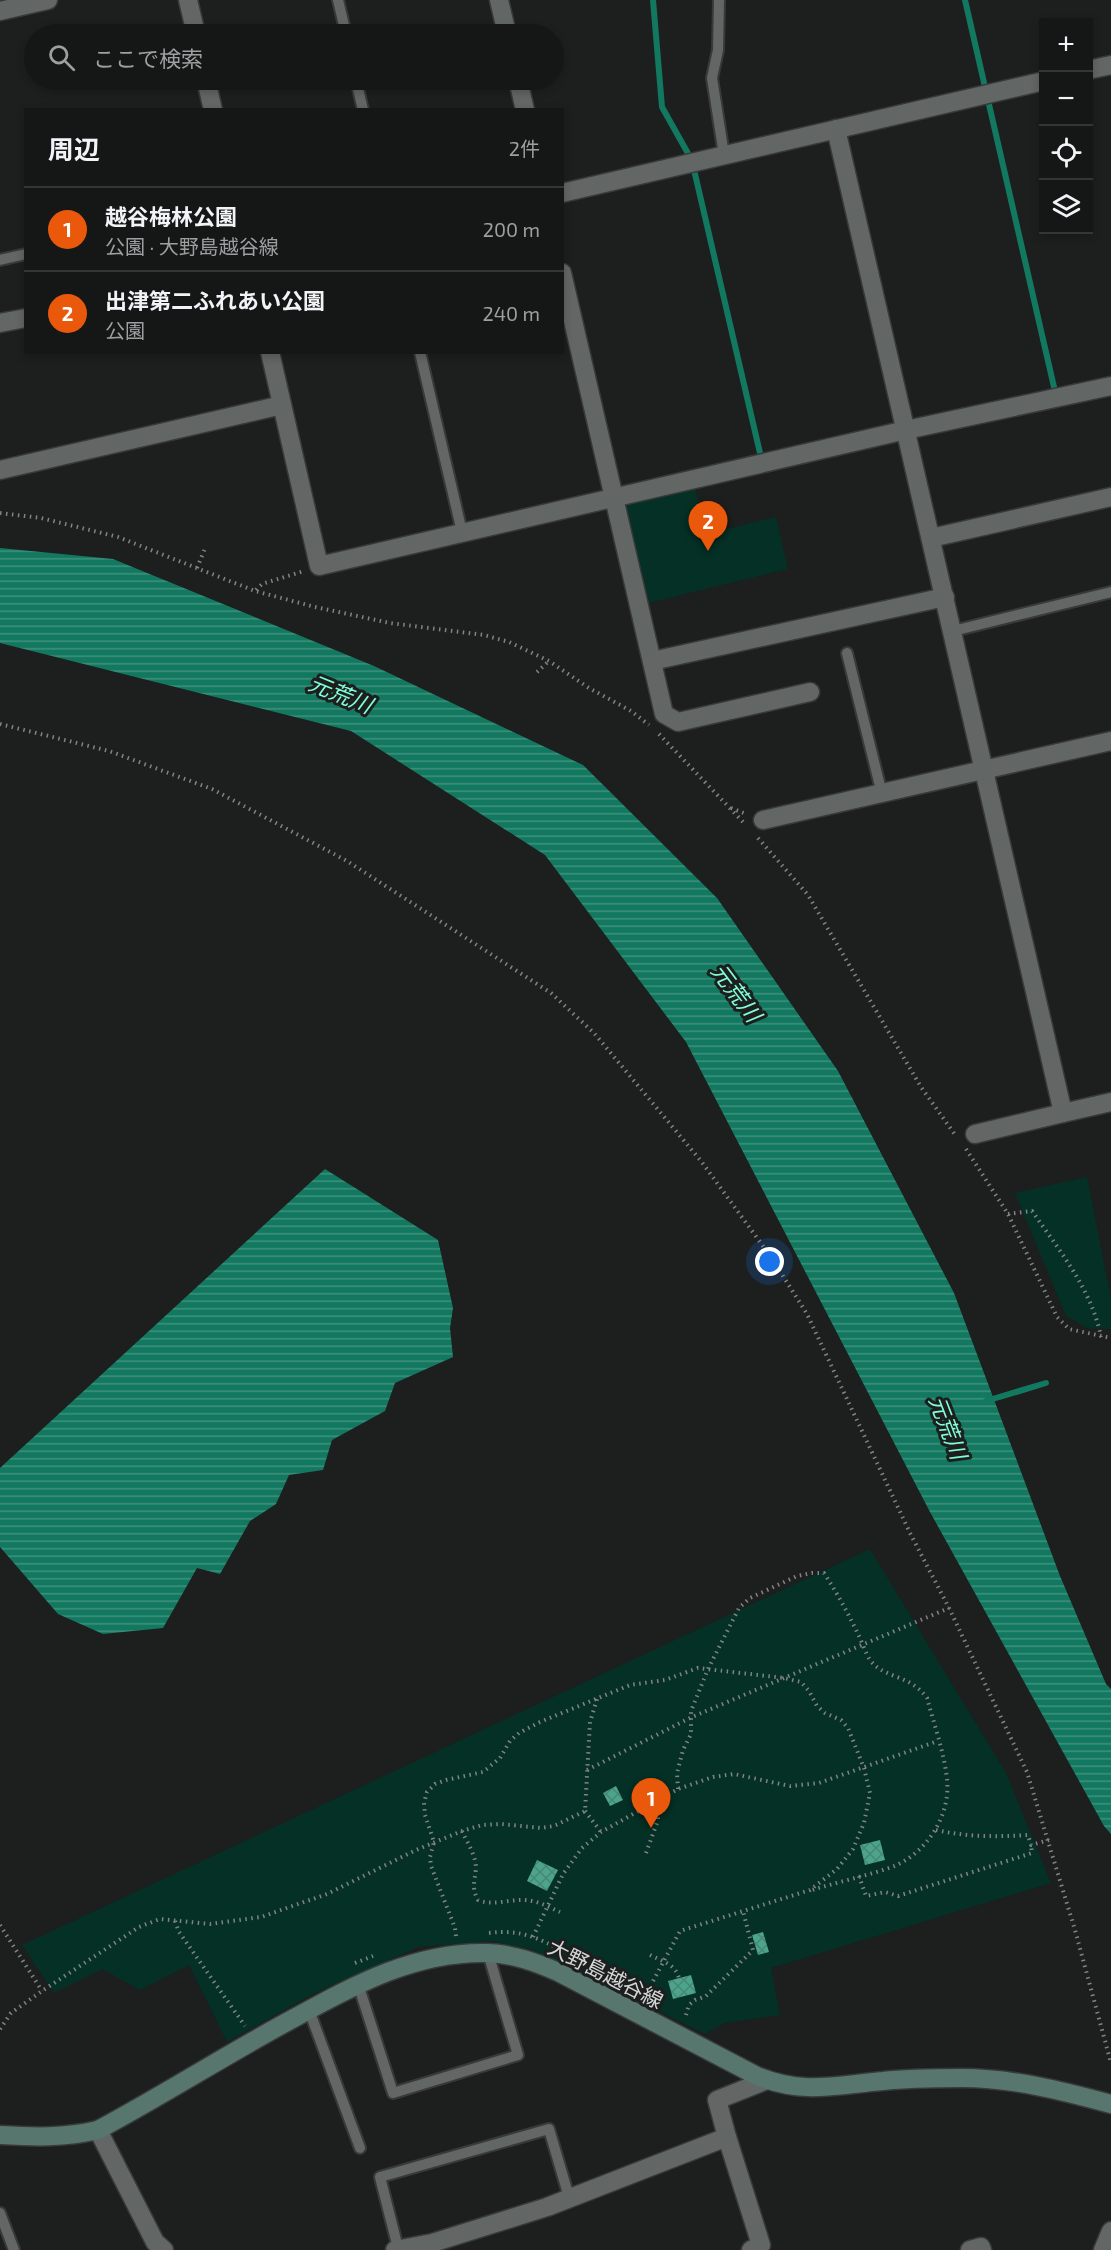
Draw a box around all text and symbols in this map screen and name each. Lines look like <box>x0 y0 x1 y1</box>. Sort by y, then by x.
map controls <box>1039 18 1093 234</box>
button: + <box>1039 18 1093 72</box>
search box <box>24 24 564 90</box>
icon: search <box>45 41 78 74</box>
text: ここで検索 <box>93 45 203 71</box>
button: − <box>1039 72 1093 126</box>
button: locate <box>1039 126 1093 180</box>
text: 周辺 <box>48 133 100 164</box>
text: 2件 <box>509 136 540 160</box>
button: layers <box>1039 180 1093 234</box>
text: 越谷梅林公園 <box>105 203 237 229</box>
text: 1 <box>63 217 72 241</box>
text: 200 m <box>483 217 540 241</box>
text: 公園 · 大野島越谷線 <box>105 234 279 258</box>
text: 出津第二ふれあい公園 <box>105 287 325 313</box>
text: 2 <box>62 301 73 325</box>
text: 240 m <box>482 301 540 325</box>
text: 公園 <box>105 318 145 342</box>
pin: 2 <box>688 502 728 551</box>
water label: 元荒川 <box>306 669 378 718</box>
water label: 元荒川 <box>707 958 768 1028</box>
your location <box>755 1247 784 1276</box>
water label: 元荒川 <box>925 1392 974 1464</box>
pin: 1 <box>632 1778 670 1828</box>
street label: 大野島越谷線 <box>544 1933 668 2013</box>

